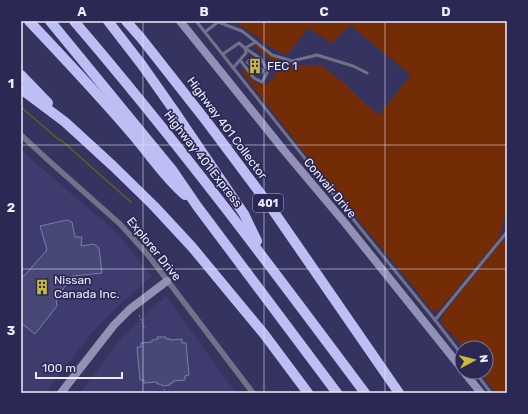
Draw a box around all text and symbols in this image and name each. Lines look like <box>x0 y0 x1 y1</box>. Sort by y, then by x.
text: A <box>77 4 87 19</box>
text: B <box>199 4 209 19</box>
text: C <box>319 4 329 19</box>
text: D <box>441 4 451 19</box>
building icon: FEC 1 <box>246 57 264 75</box>
place label: FEC 1 <box>267 59 297 73</box>
street label: Highway 401 Collector <box>184 74 270 182</box>
text: 1 <box>8 76 14 91</box>
street label: Highway 401 Express <box>161 108 245 210</box>
street label: Convair Drive <box>301 155 359 221</box>
road number: 401 <box>253 194 283 212</box>
text: 2 <box>7 200 15 215</box>
street label: Explorer Drive <box>124 214 184 284</box>
place label: Nissan Canada Inc. <box>54 273 119 301</box>
building icon: Nissan Canada Inc. <box>33 278 51 296</box>
text: 3 <box>7 323 16 338</box>
north arrow <box>454 340 494 380</box>
scale bar <box>36 354 122 380</box>
text: N <box>476 354 490 364</box>
text: 100 m <box>42 361 76 375</box>

